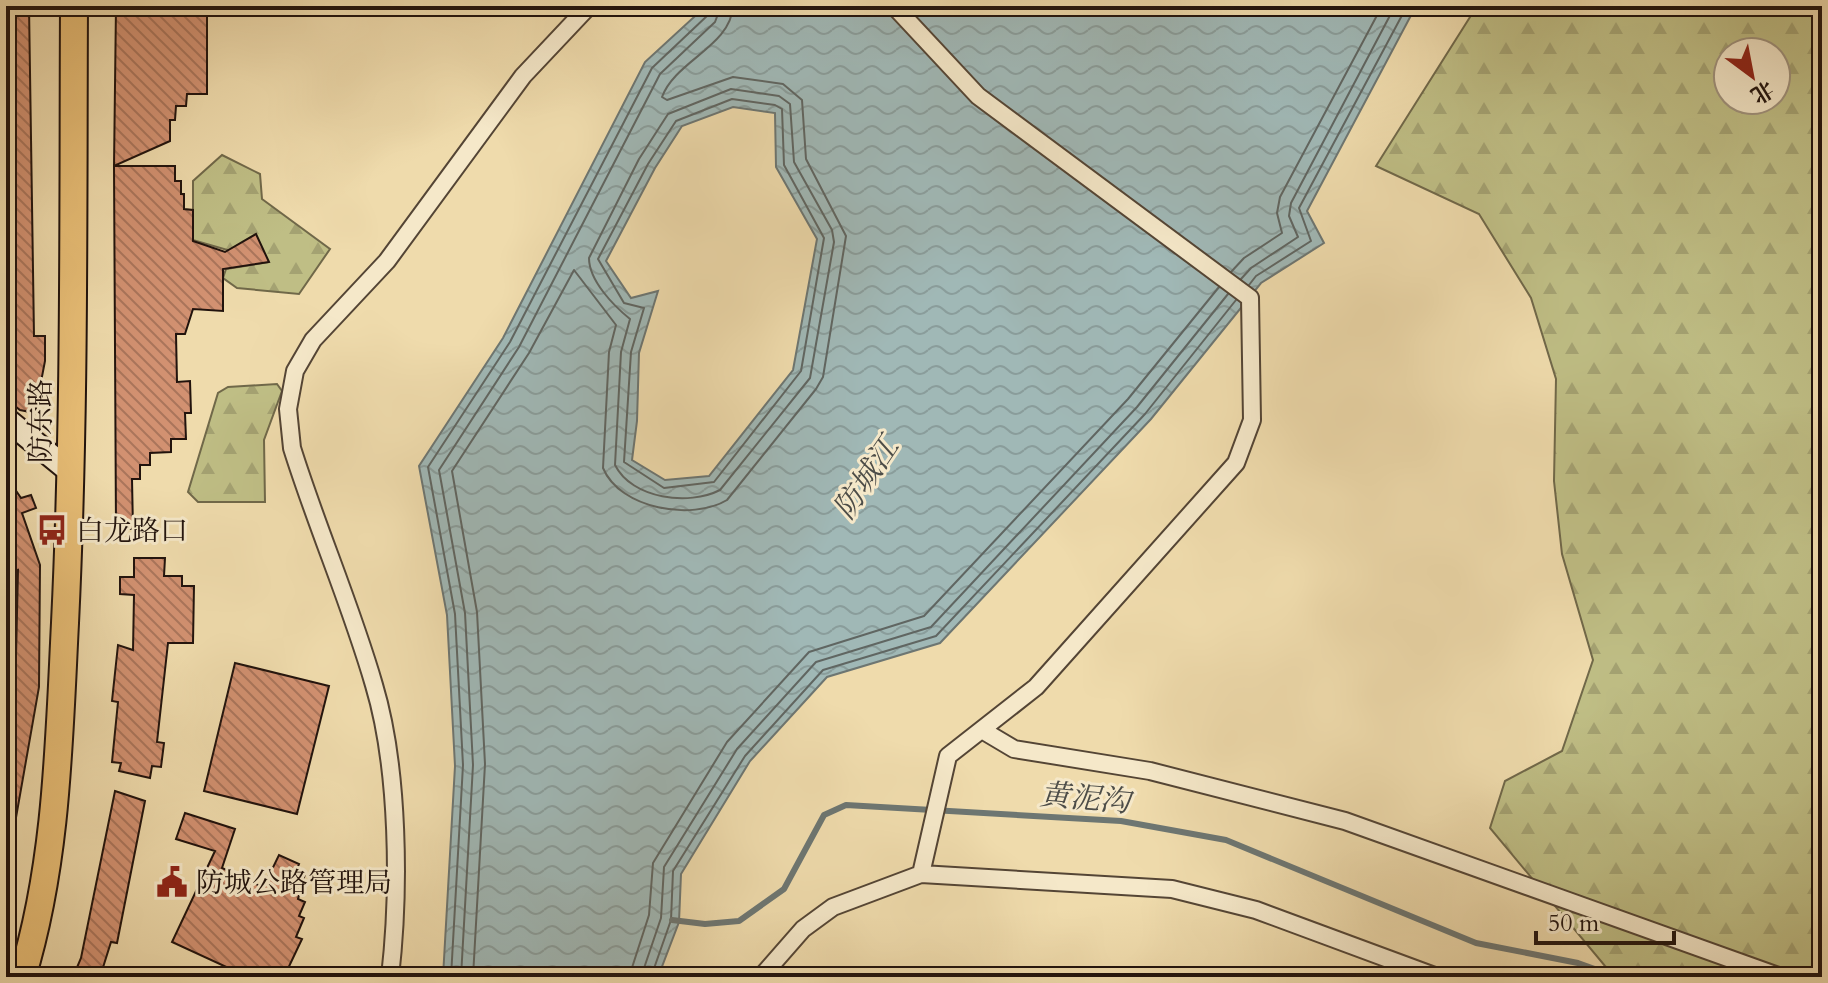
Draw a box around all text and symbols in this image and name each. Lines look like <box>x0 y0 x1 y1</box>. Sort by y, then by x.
north arrow <box>1712 36 1792 116</box>
text: 北 <box>1745 74 1779 111</box>
street label: 防东路 <box>22 379 60 463</box>
water label: 防城江 <box>824 426 911 527</box>
place label: 白龙路口 <box>76 512 188 550</box>
bus stop icon: 白龙路口 <box>35 513 69 547</box>
water label: 黄泥沟 <box>1038 774 1136 823</box>
place label: 防城公路管理局 <box>196 864 392 902</box>
public building icon: 防城公路管理局 <box>155 865 189 899</box>
scale bar <box>1536 895 1674 945</box>
text: 50 m <box>1548 907 1600 940</box>

